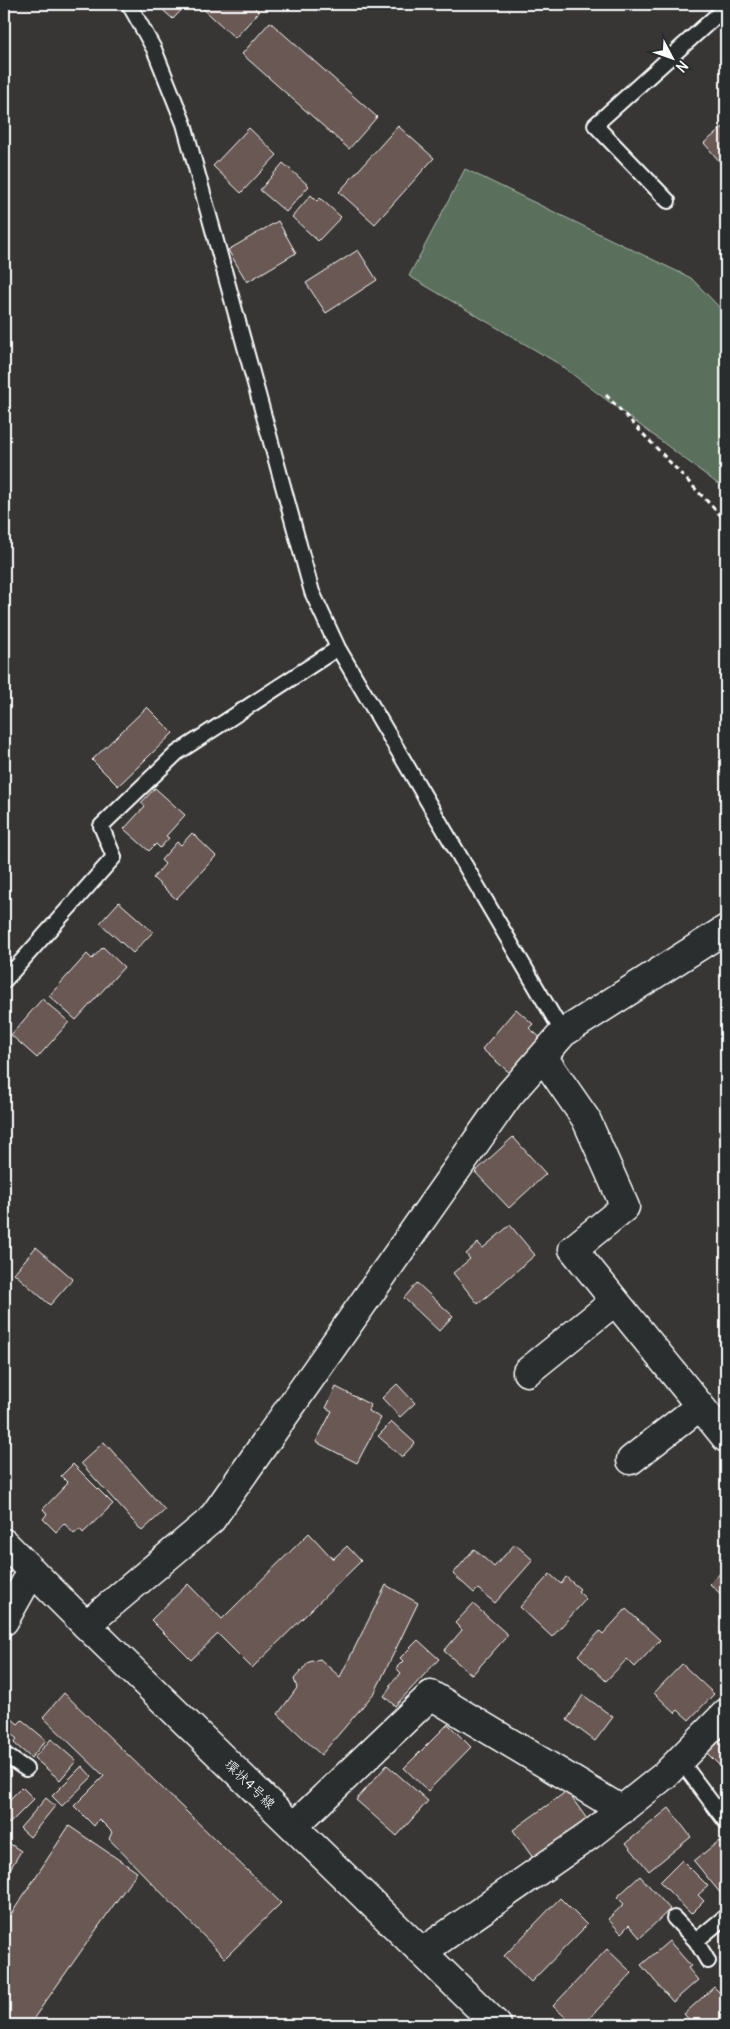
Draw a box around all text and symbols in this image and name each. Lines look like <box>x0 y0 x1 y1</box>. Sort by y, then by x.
north arrow <box>648 32 698 82</box>
text: N <box>672 57 692 76</box>
street label: 環状4号線 <box>221 1755 279 1813</box>

